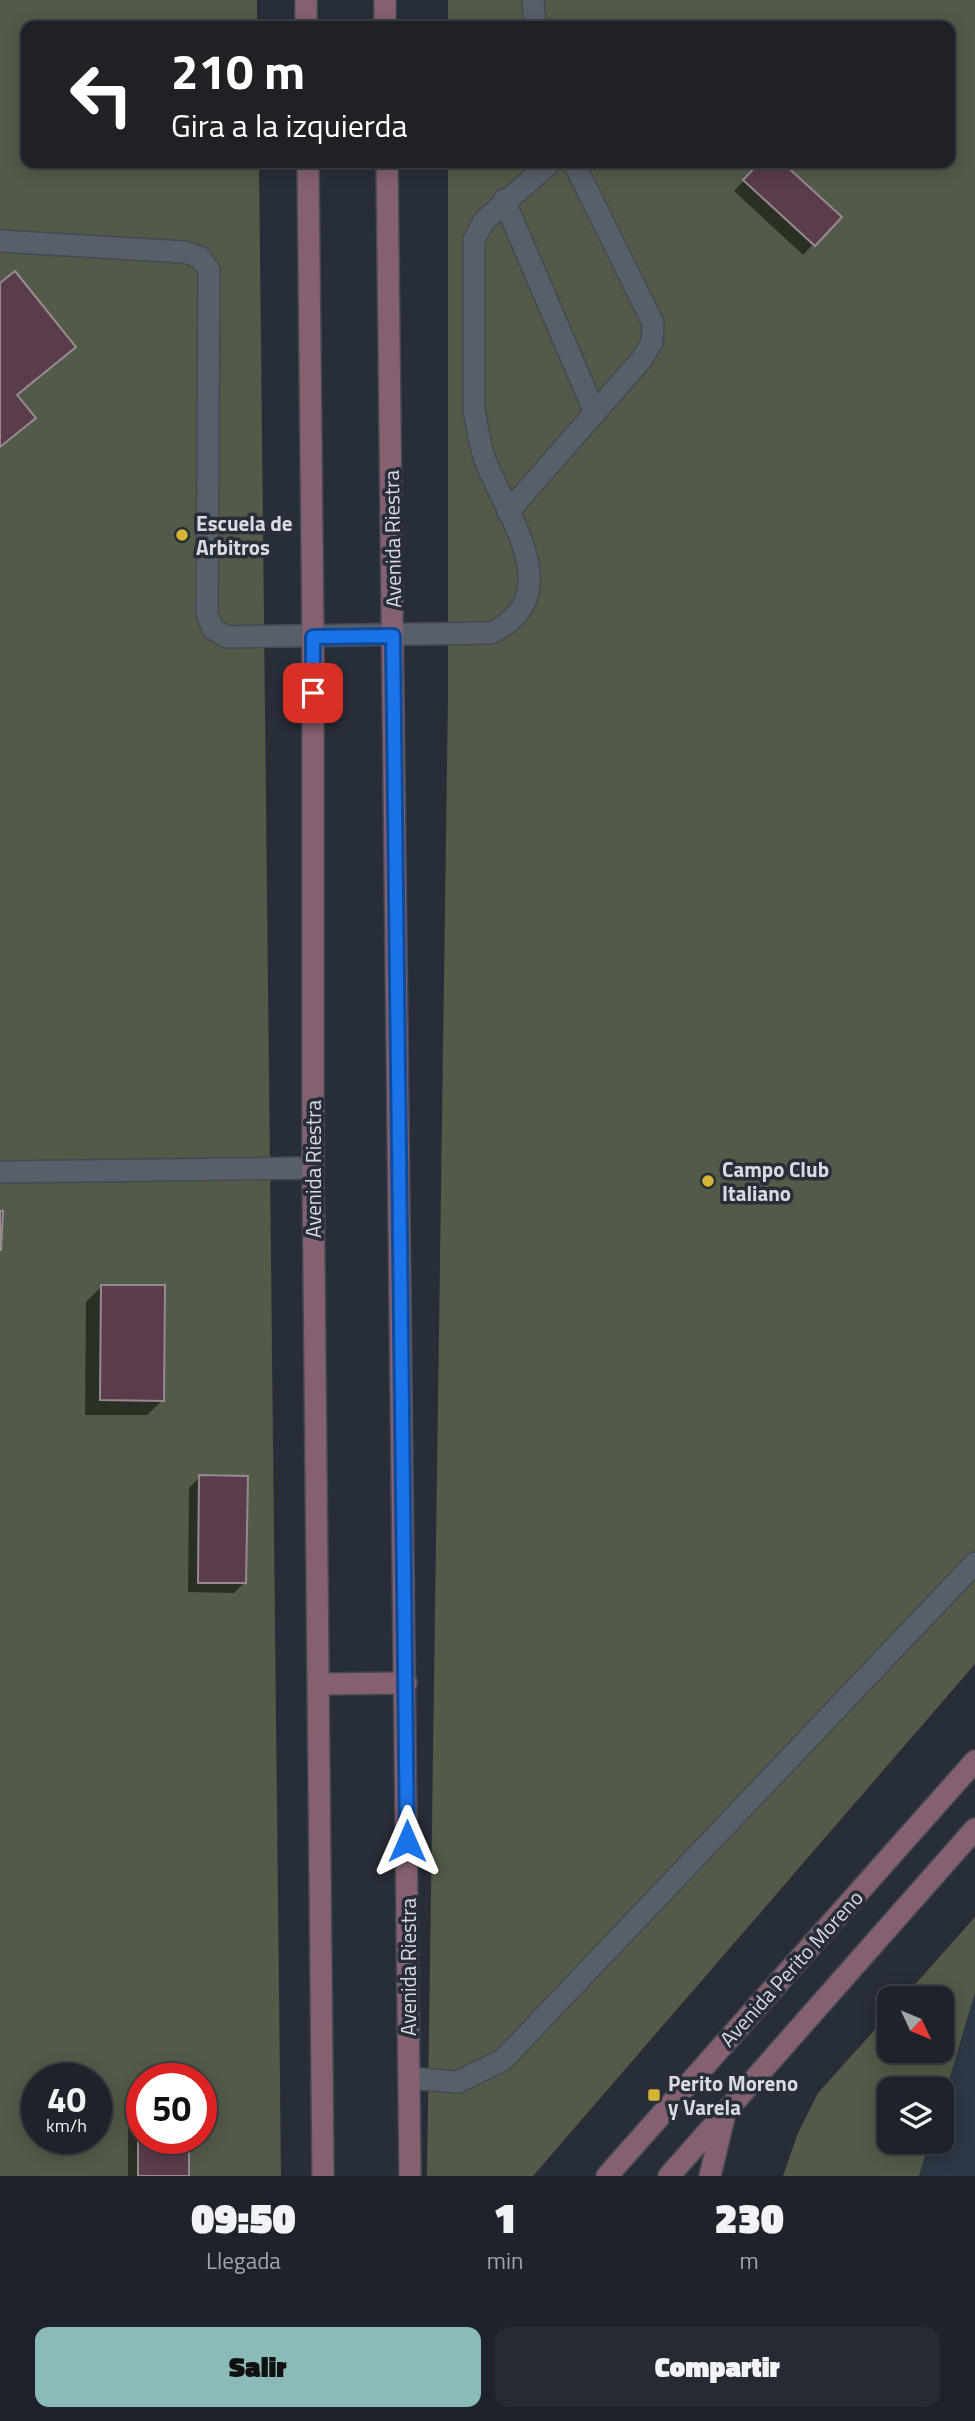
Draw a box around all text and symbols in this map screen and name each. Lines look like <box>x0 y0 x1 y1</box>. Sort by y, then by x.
text: 210 m <box>171 33 305 108</box>
icon: left <box>56 49 147 140</box>
text: Gira a la izquierda <box>171 101 407 149</box>
street label: Avenida Riestra <box>375 469 409 608</box>
place label: Escuela de Arbitros <box>196 507 293 563</box>
marker: Escuela de Arbitros <box>174 527 190 543</box>
pin <box>283 663 343 723</box>
icon: arrive <box>294 674 332 712</box>
street label: Avenida Riestra <box>297 1100 329 1238</box>
place label: Campo Club Italiano <box>722 1153 829 1209</box>
marker: Campo Club Italiano <box>700 1173 716 1189</box>
position arrow <box>370 1804 444 1878</box>
street label: Avenida Perito Moreno <box>712 1882 870 2054</box>
street label: Avenida Riestra <box>392 1898 424 2036</box>
north arrow <box>877 1986 954 2063</box>
map controls <box>877 1986 954 2154</box>
speed limit sign: 50 <box>126 2063 217 2154</box>
place label: Perito Moreno y Varela <box>668 2067 798 2123</box>
text: 40 <box>47 2072 86 2126</box>
button: layers <box>877 2077 954 2154</box>
marker: Perito Moreno y Varela <box>646 2087 662 2103</box>
text: km/h <box>46 2112 87 2139</box>
text: 09:50 <box>191 2185 296 2249</box>
text: 1 <box>494 2185 517 2249</box>
text: 230 <box>715 2185 784 2249</box>
text: Llegada <box>206 2243 281 2278</box>
text: min <box>487 2243 523 2278</box>
text: m <box>740 2243 759 2278</box>
button: Salir <box>35 2327 481 2407</box>
button: Compartir <box>495 2327 940 2407</box>

